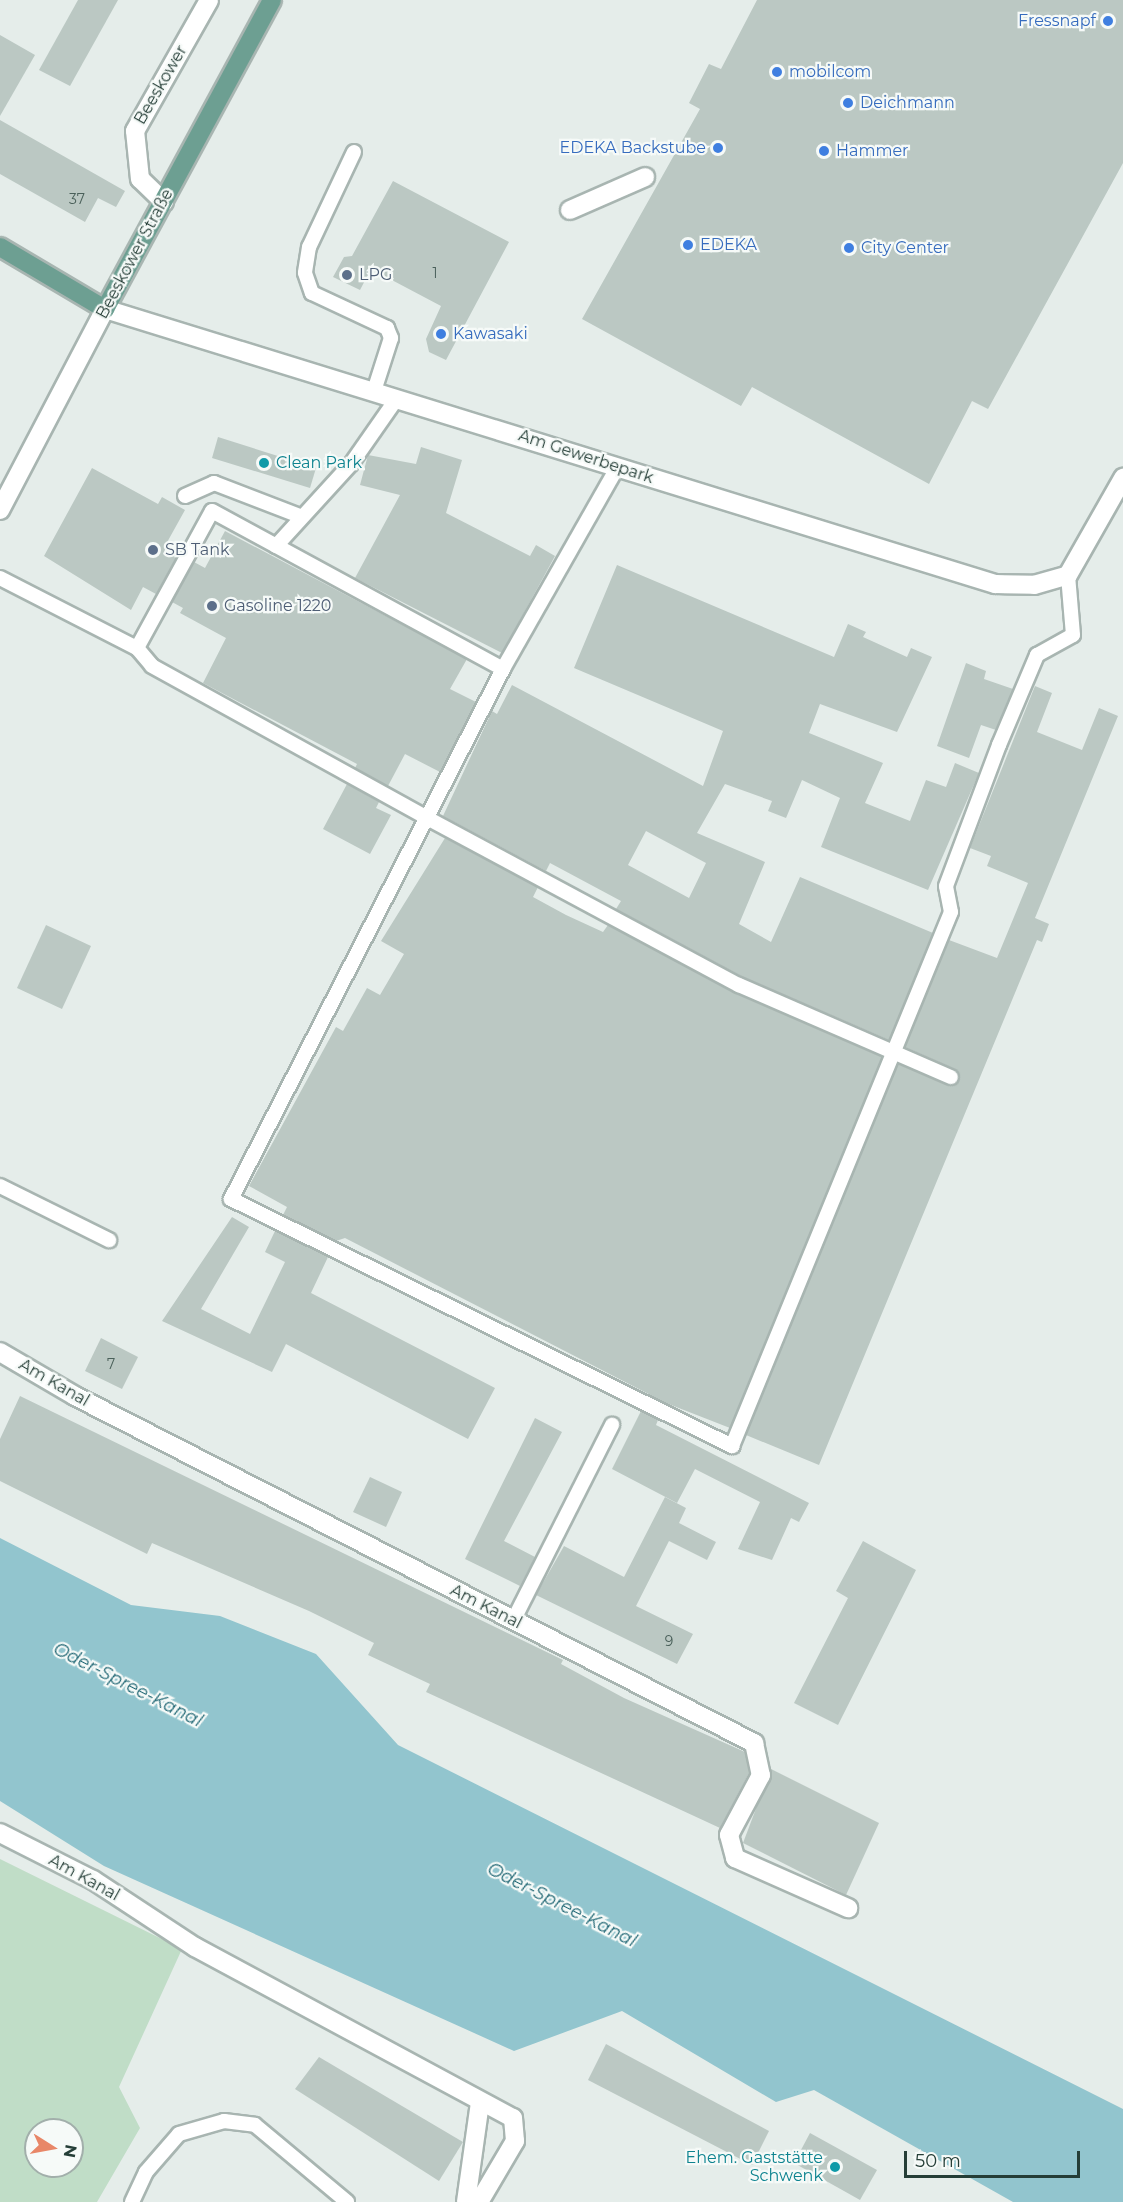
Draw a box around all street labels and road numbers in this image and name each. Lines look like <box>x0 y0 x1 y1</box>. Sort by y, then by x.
street label: Beeskower <box>131 42 191 128</box>
street label: Beeskower Straße <box>93 186 177 322</box>
street label: Am Gewerbepark <box>516 426 656 488</box>
street label: Am Kanal <box>16 1355 92 1411</box>
street label: Am Kanal <box>447 1581 525 1633</box>
street label: Am Kanal <box>45 1851 123 1905</box>

